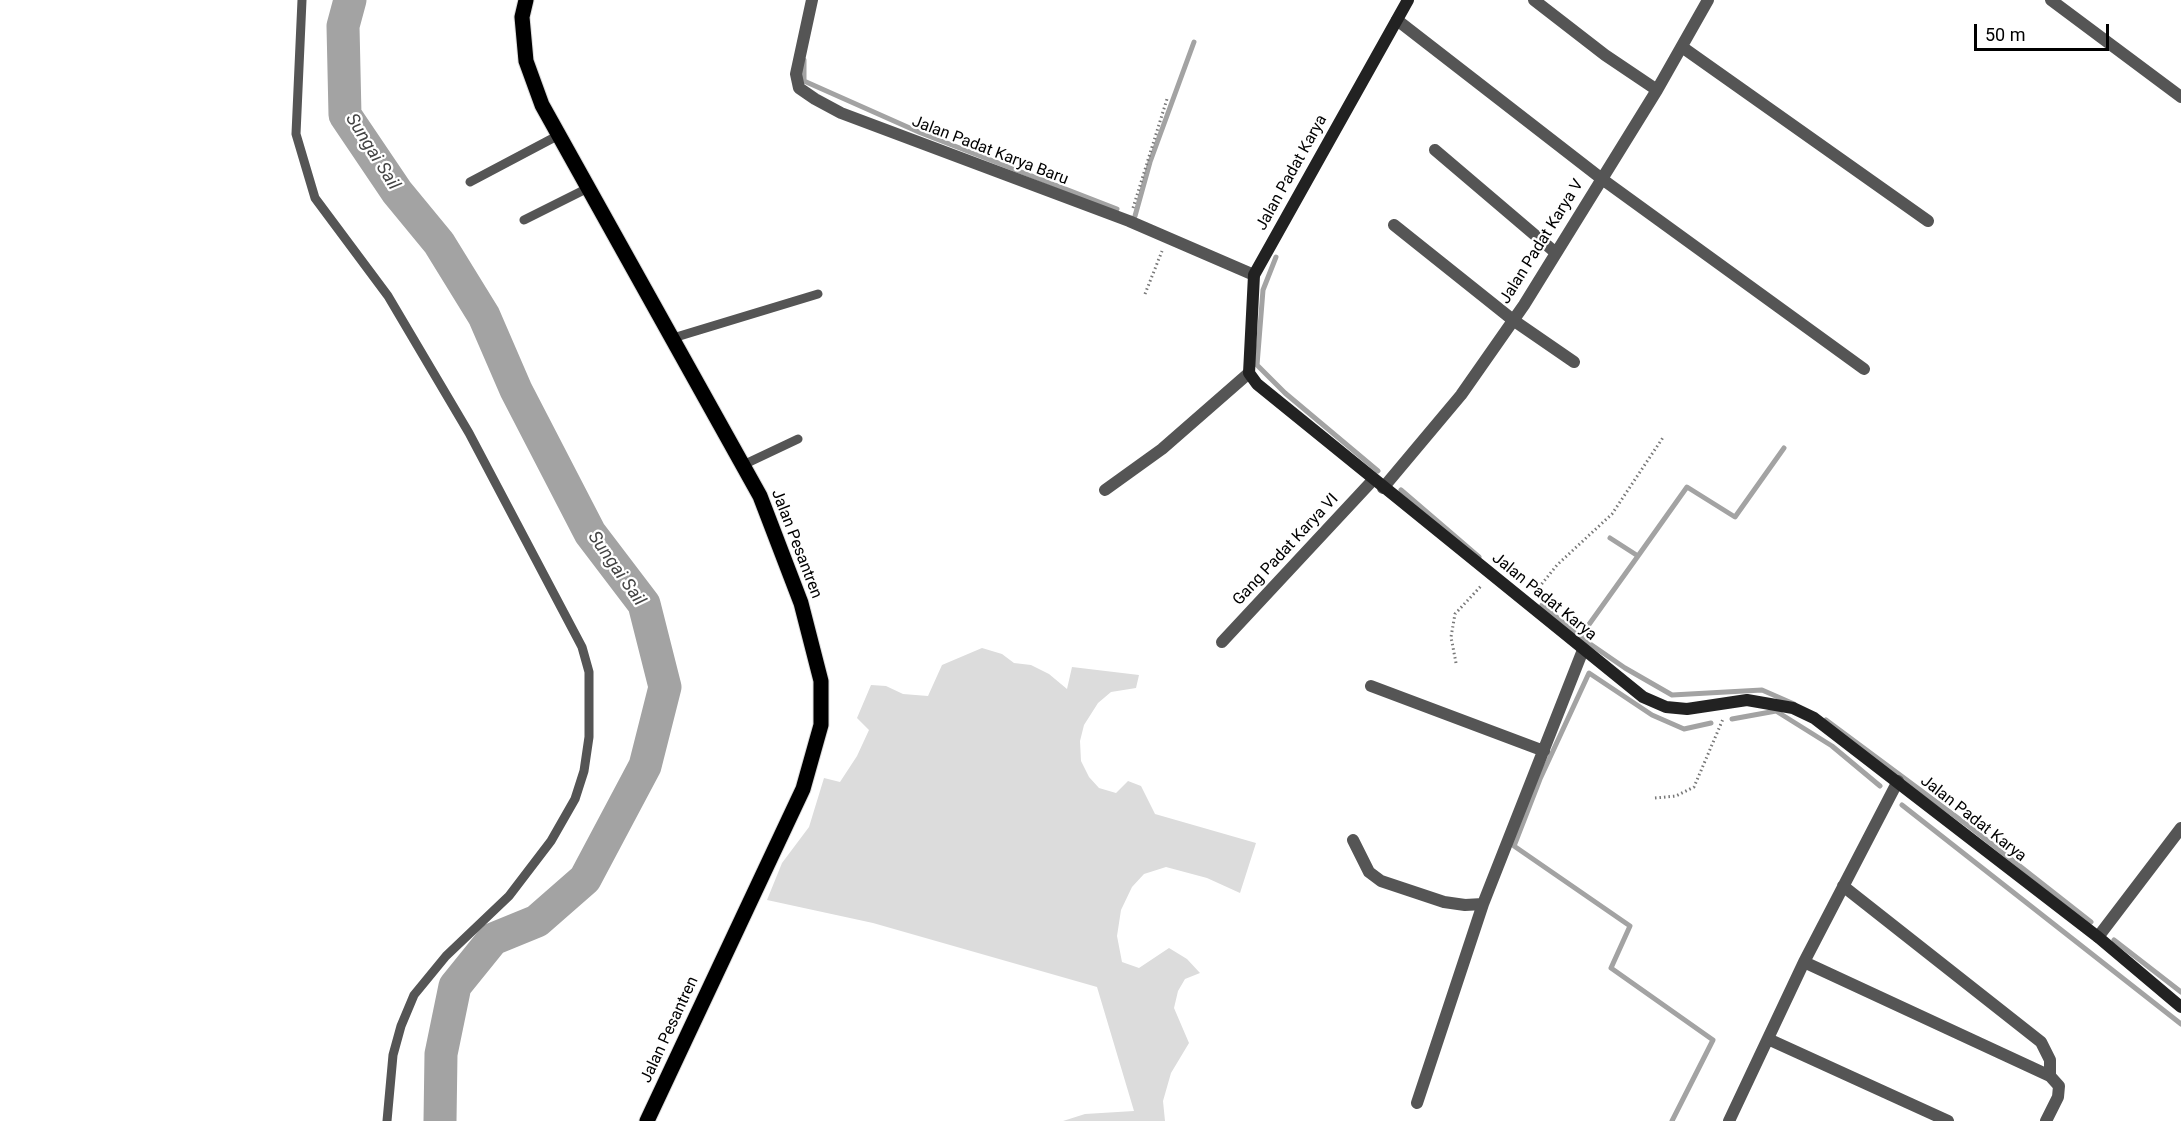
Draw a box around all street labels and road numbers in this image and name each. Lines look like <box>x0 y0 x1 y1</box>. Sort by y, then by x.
street label: Jalan Padat Karya Baru <box>909 112 1071 190</box>
street label: Jalan Padat Karya <box>1252 112 1332 234</box>
street label: Jalan Padat Karya V <box>1496 176 1588 308</box>
street label: Jalan Pesantren <box>766 487 826 601</box>
street label: Gang Padat Karya VI <box>1229 490 1343 610</box>
street label: Jalan Padat Karya <box>1488 549 1600 645</box>
street label: Jalan Padat Karya <box>1916 772 2030 866</box>
street label: Jalan Pesantren <box>637 974 703 1086</box>

